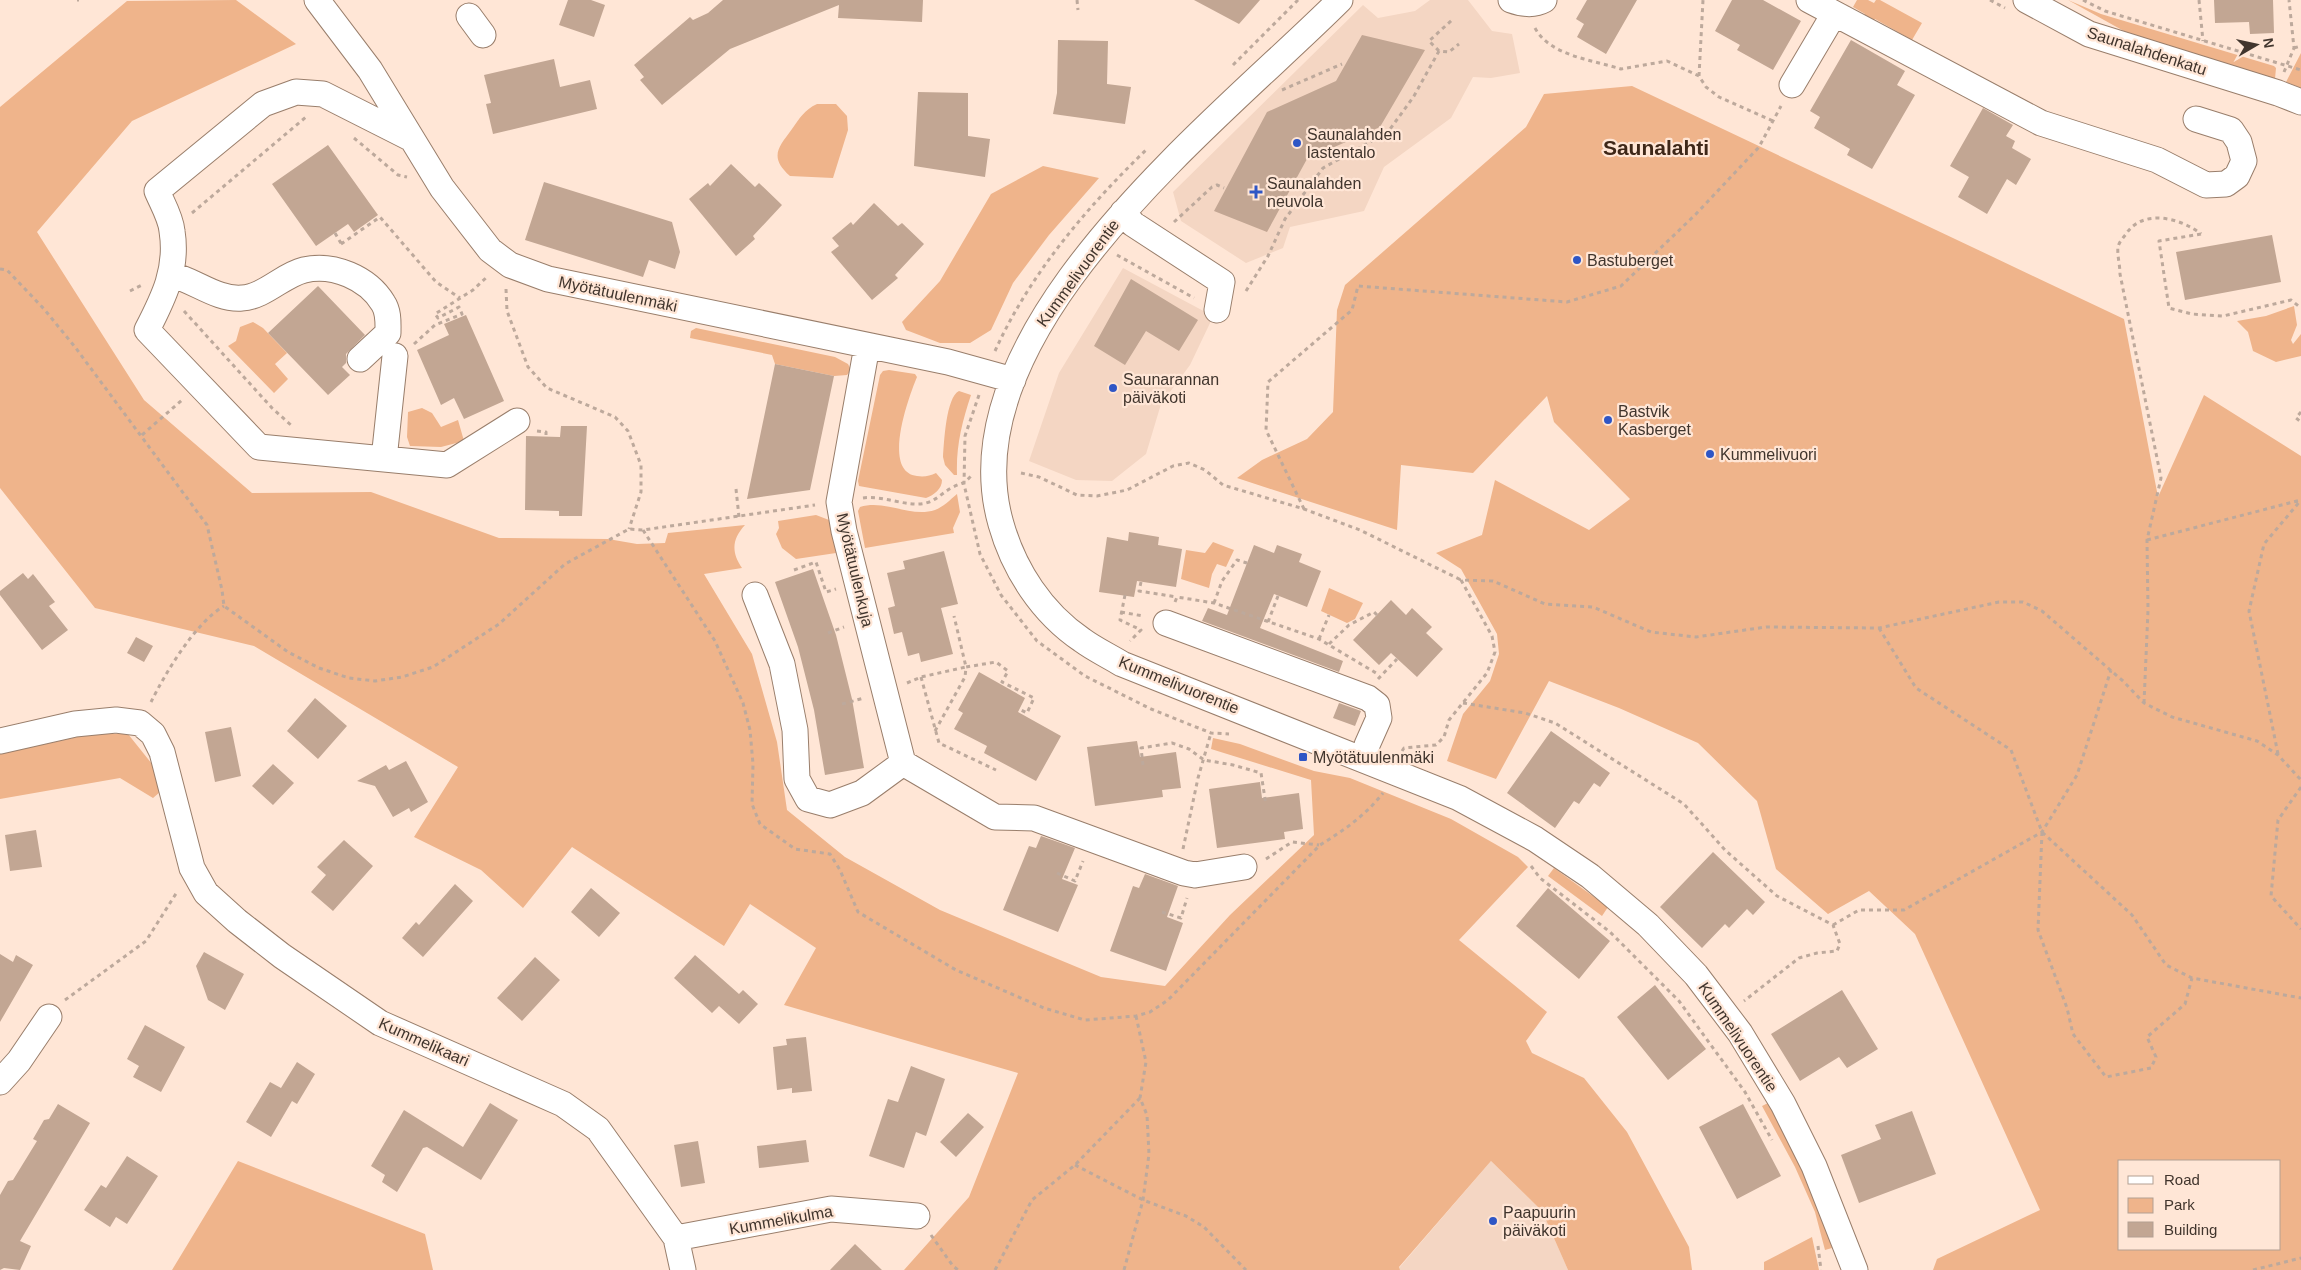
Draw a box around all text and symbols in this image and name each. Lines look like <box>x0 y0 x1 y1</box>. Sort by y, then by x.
north arrow <box>2231 20 2281 70</box>
street label: Saunalahdenkatu <box>2085 24 2209 78</box>
text: N <box>2260 37 2278 49</box>
place label: Saunalahden lastentalo <box>1307 126 1401 161</box>
district label: Saunalahti <box>1603 136 1709 159</box>
marker: Saunalahden lastentalo <box>1291 137 1303 149</box>
place label: Saunalahden neuvola <box>1267 175 1361 210</box>
marker: Saunalahden neuvola <box>1249 185 1263 199</box>
street label: Kummelivuorentie <box>1033 216 1123 330</box>
place label: Bastuberget <box>1587 252 1674 269</box>
marker: Bastuberget <box>1571 254 1583 266</box>
street label: Myötätuulenmäki <box>557 273 679 315</box>
place label: Saunarannan päiväkoti <box>1123 371 1219 406</box>
marker: Saunarannan päiväkoti <box>1107 382 1119 394</box>
place label: Bastvik Kasberget <box>1618 403 1691 438</box>
marker: Bastvik Kasberget <box>1602 414 1614 426</box>
place label: Kummelivuori <box>1720 446 1817 463</box>
marker: Kummelivuori <box>1704 448 1716 460</box>
street label: Myötätuulenkuja <box>834 511 876 629</box>
street label: Kummelivuorentie <box>1116 653 1242 717</box>
place label: Myötätuulenmäki <box>1313 749 1434 766</box>
marker: Myötätuulenmäki <box>1297 751 1309 763</box>
street label: Kummelivuorentie <box>1695 979 1781 1095</box>
street label: Kummelikaari <box>376 1015 472 1069</box>
legend <box>2118 1160 2281 1250</box>
text: Road <box>2164 1171 2200 1188</box>
text: Park <box>2164 1196 2195 1213</box>
street label: Kummelikulma <box>728 1203 834 1237</box>
place label: Paapuurin päiväkoti <box>1503 1204 1576 1239</box>
marker: Paapuurin päiväkoti <box>1487 1215 1499 1227</box>
text: Building <box>2164 1221 2217 1238</box>

